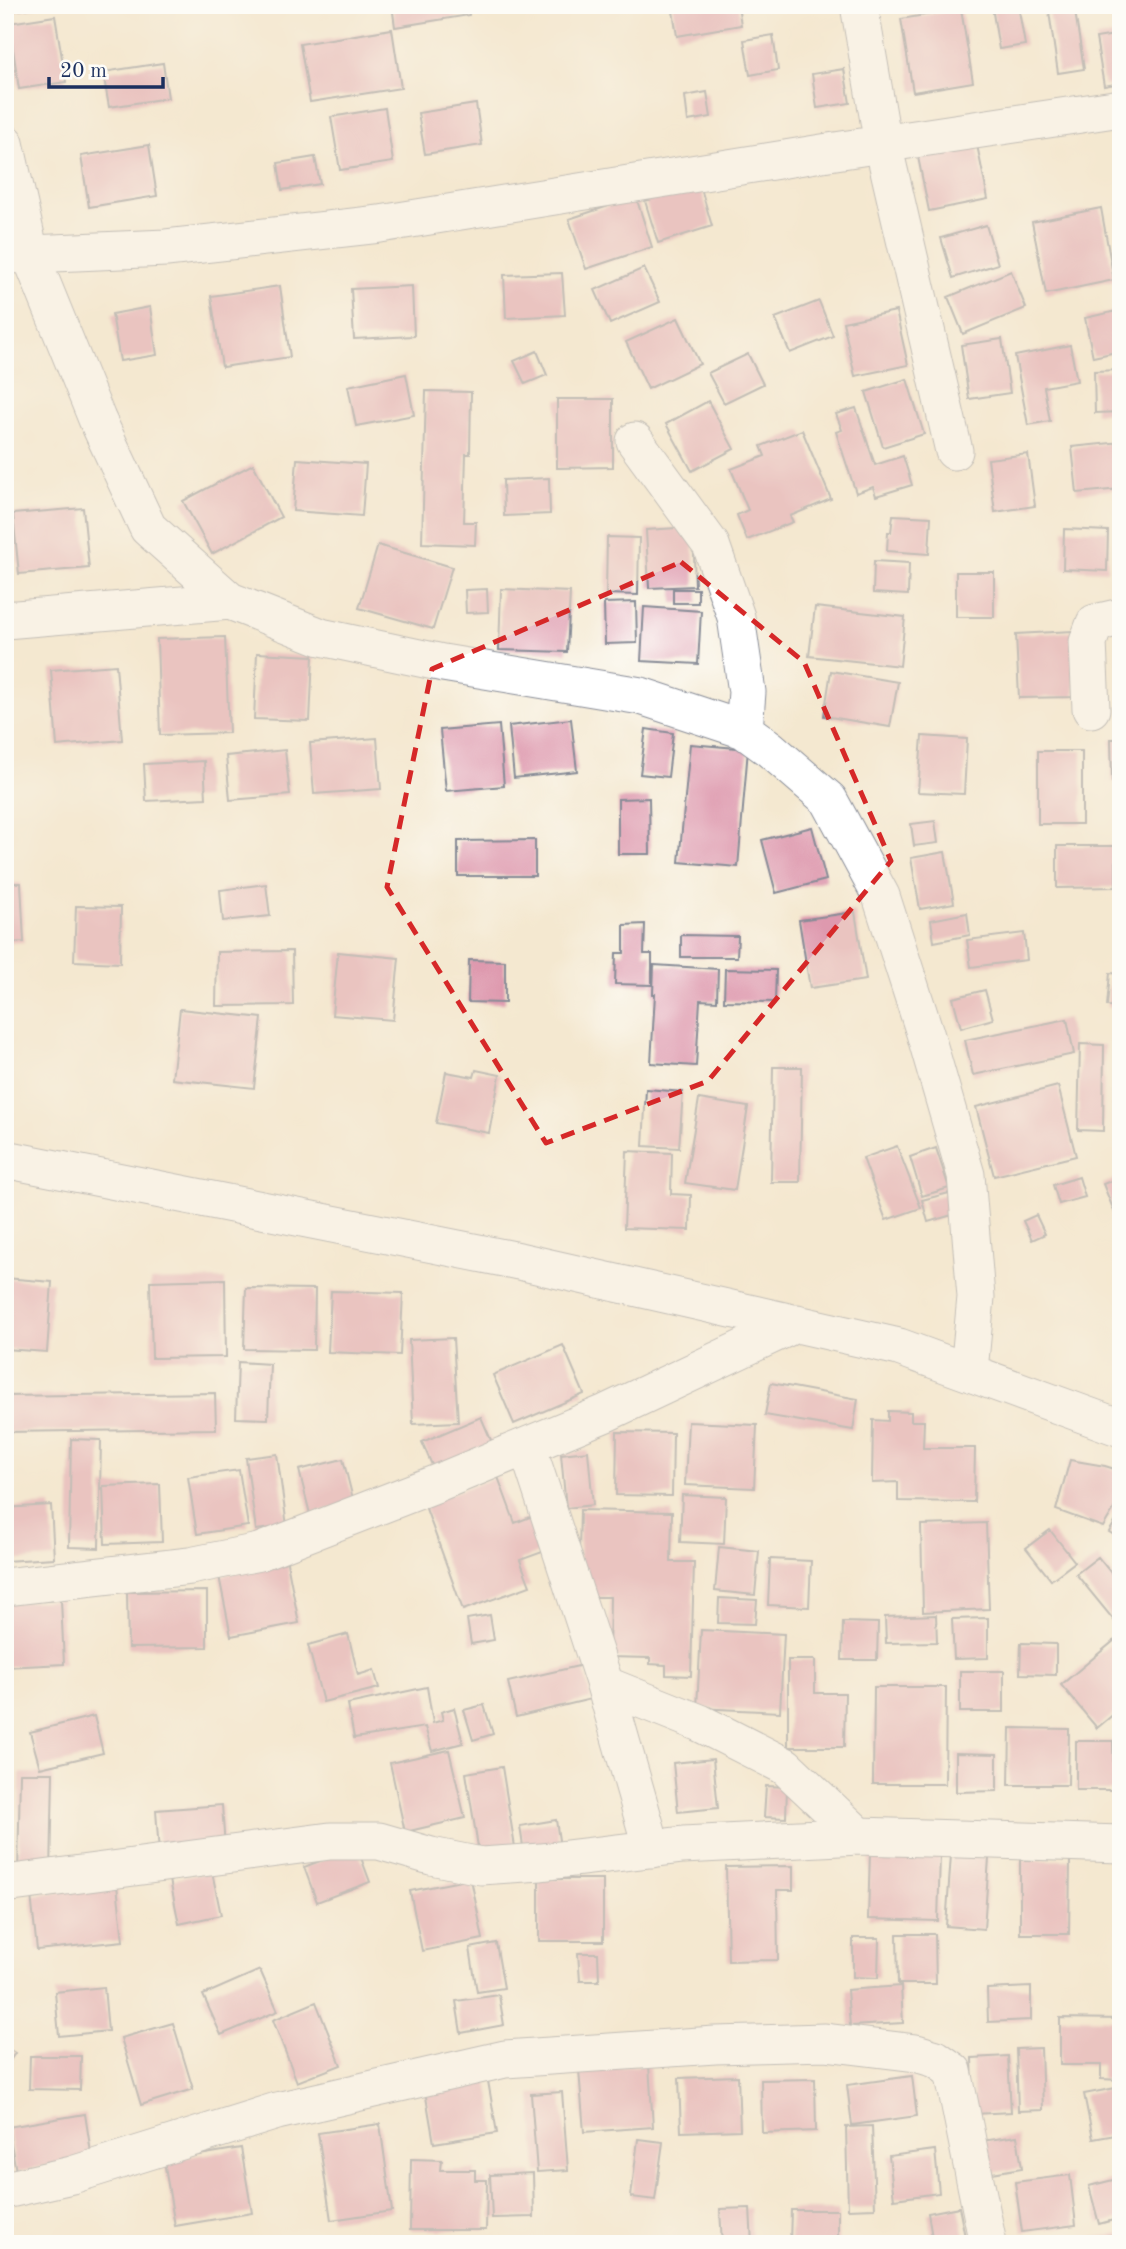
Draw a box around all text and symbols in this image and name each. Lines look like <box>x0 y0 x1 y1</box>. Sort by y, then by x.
scale bar <box>49 46 163 90</box>
text: 20 m <box>60 61 107 82</box>

